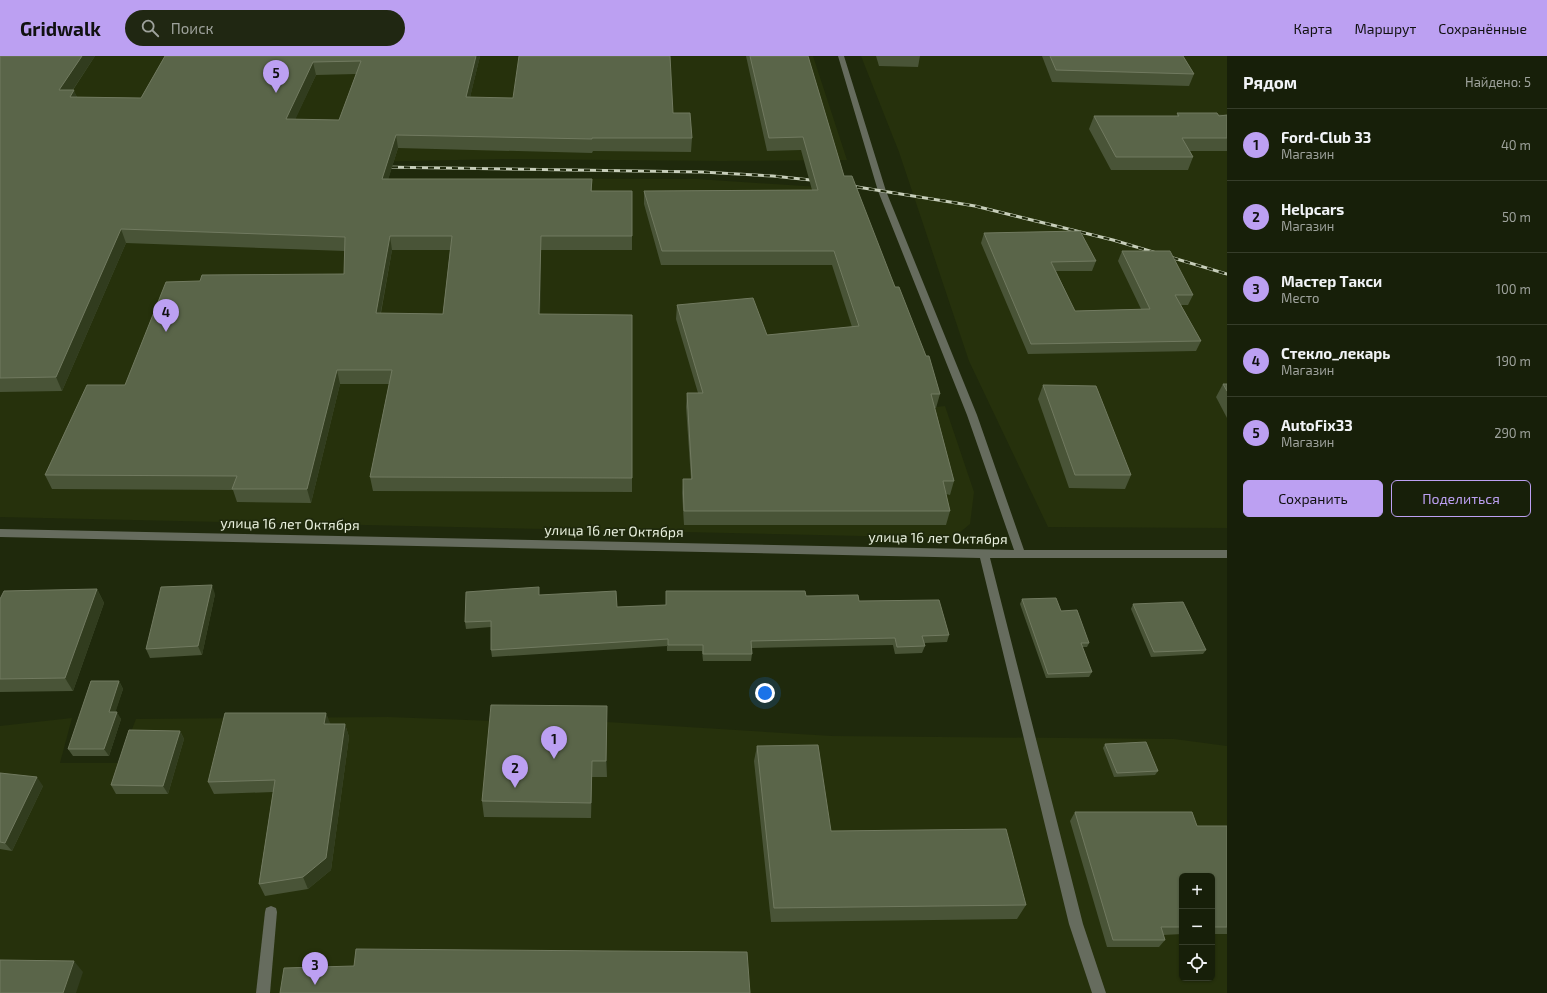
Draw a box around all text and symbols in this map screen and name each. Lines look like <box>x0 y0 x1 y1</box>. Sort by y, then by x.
search box <box>125 10 405 46</box>
text: Gridwalk <box>20 17 101 40</box>
icon: search <box>139 17 161 39</box>
text: Поиск <box>171 19 214 37</box>
text: Карта <box>1294 20 1332 37</box>
text: Маршрут <box>1354 20 1416 37</box>
text: Сохранённые <box>1438 20 1527 37</box>
pin: 5 <box>263 60 289 93</box>
text: Рядом <box>1243 72 1297 92</box>
text: Найдено: 5 <box>1465 74 1531 90</box>
text: Ford-Club 33 <box>1281 128 1371 146</box>
text: 1 <box>1253 137 1259 153</box>
text: 40 m <box>1501 137 1531 153</box>
text: Магазин <box>1281 146 1334 162</box>
text: Helpcars <box>1281 200 1344 218</box>
text: 2 <box>1252 209 1260 225</box>
text: 50 m <box>1502 209 1531 225</box>
text: Магазин <box>1281 218 1334 234</box>
text: Мастер Такси <box>1281 272 1382 290</box>
text: 3 <box>1252 281 1260 297</box>
text: 100 m <box>1496 281 1531 297</box>
text: Место <box>1281 290 1320 306</box>
pin: 4 <box>153 299 179 332</box>
text: Стекло_лекарь <box>1281 344 1390 362</box>
text: 4 <box>1252 353 1260 369</box>
text: 190 m <box>1496 353 1531 369</box>
text: Магазин <box>1281 362 1334 378</box>
text: AutoFix33 <box>1281 416 1353 434</box>
text: 5 <box>1252 425 1260 441</box>
text: 290 m <box>1494 425 1531 441</box>
text: Магазин <box>1281 434 1334 450</box>
button: Сохранить <box>1243 480 1383 517</box>
button: Поделиться <box>1391 480 1531 517</box>
street label: улица 16 лет Октября <box>220 514 360 533</box>
street label: улица 16 лет Октября <box>544 521 684 540</box>
street label: улица 16 лет Октября <box>868 528 1008 547</box>
your location <box>755 683 775 703</box>
pin: 1 <box>541 726 567 759</box>
pin: 2 <box>502 755 528 788</box>
map controls <box>1179 873 1215 981</box>
button: + <box>1179 873 1215 909</box>
button: − <box>1179 909 1215 945</box>
button: locate <box>1179 945 1215 981</box>
pin: 3 <box>302 952 328 985</box>

